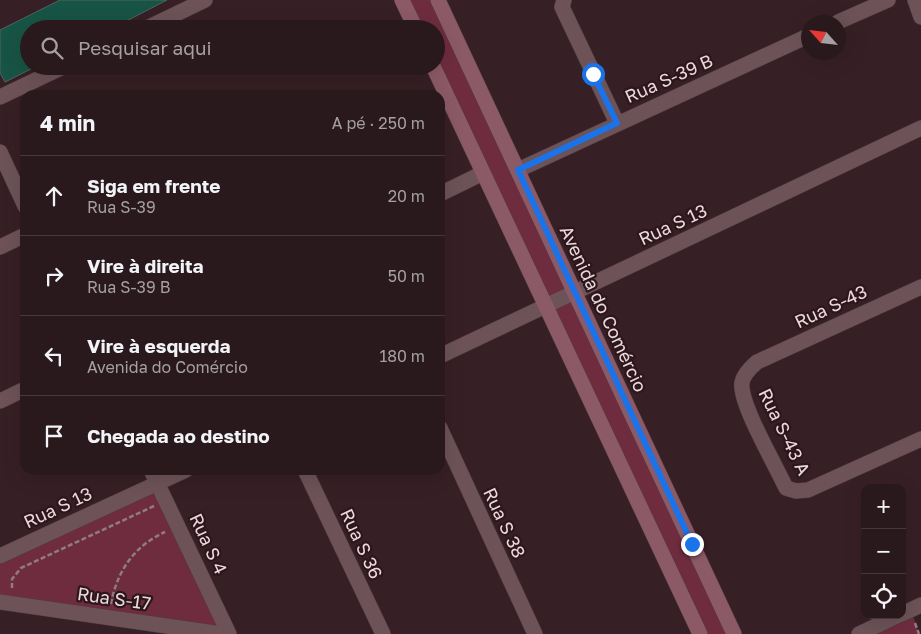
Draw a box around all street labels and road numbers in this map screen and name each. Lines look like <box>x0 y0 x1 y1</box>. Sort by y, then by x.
street label: Rua S-39 B <box>621 49 716 107</box>
street label: Rua S 13 <box>635 199 710 249</box>
street label: Avenida do Comércio <box>556 222 652 395</box>
street label: Rua S-43 <box>791 280 870 332</box>
street label: Rua S-43 A <box>754 385 815 479</box>
street label: Rua S 13 <box>20 482 95 532</box>
street label: Rua S 38 <box>479 484 531 561</box>
street label: Rua S 36 <box>336 505 388 582</box>
street label: Rua S 4 <box>185 510 232 577</box>
street label: Rua S-17 <box>76 582 152 614</box>

